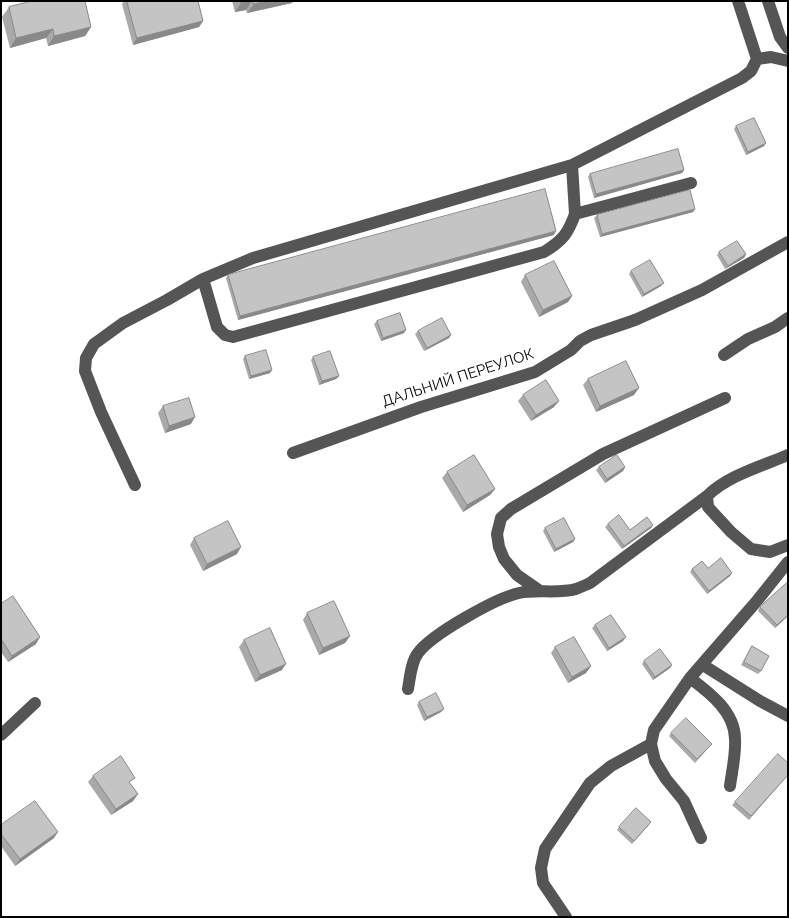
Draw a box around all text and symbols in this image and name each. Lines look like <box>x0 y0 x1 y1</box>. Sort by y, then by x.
street label: ДАЛЬНИЙ ПЕРЕУЛОК <box>380 345 536 411</box>

